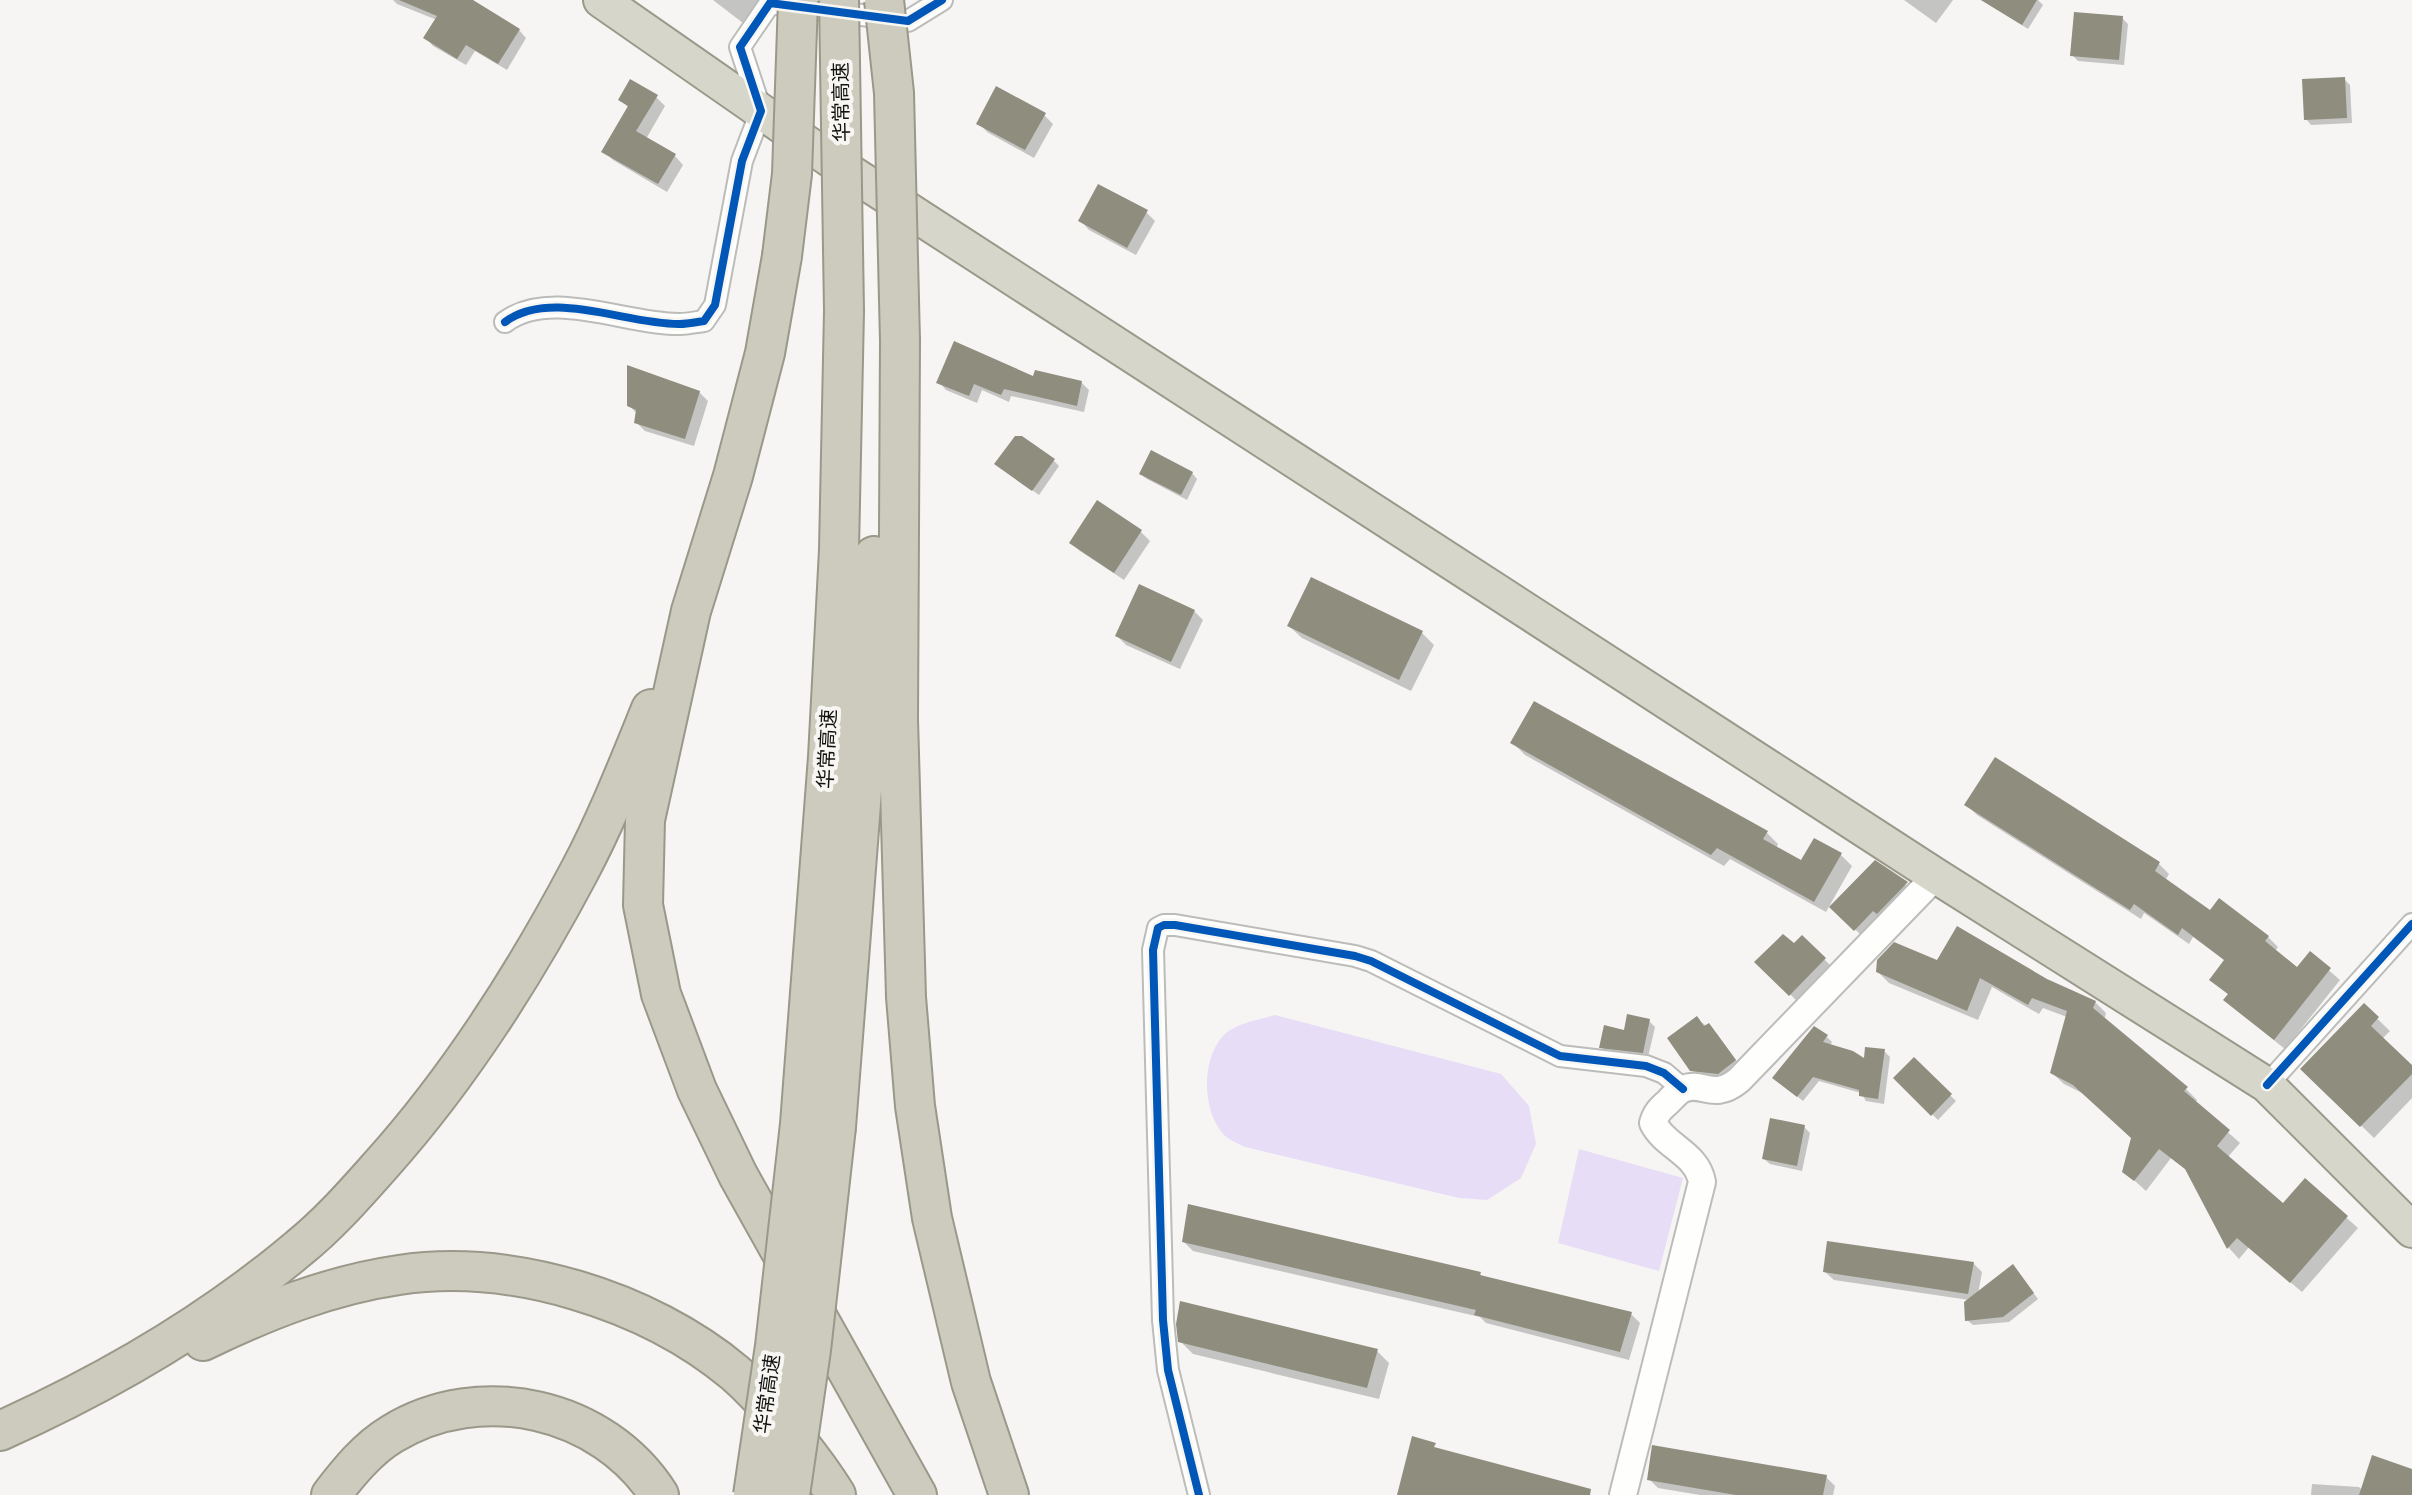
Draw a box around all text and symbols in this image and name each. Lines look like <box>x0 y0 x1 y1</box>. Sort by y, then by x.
street label: 华常高速 <box>827 62 857 142</box>
street label: 华常高速 <box>812 708 844 790</box>
street label: 华常高速 <box>749 1352 787 1436</box>

